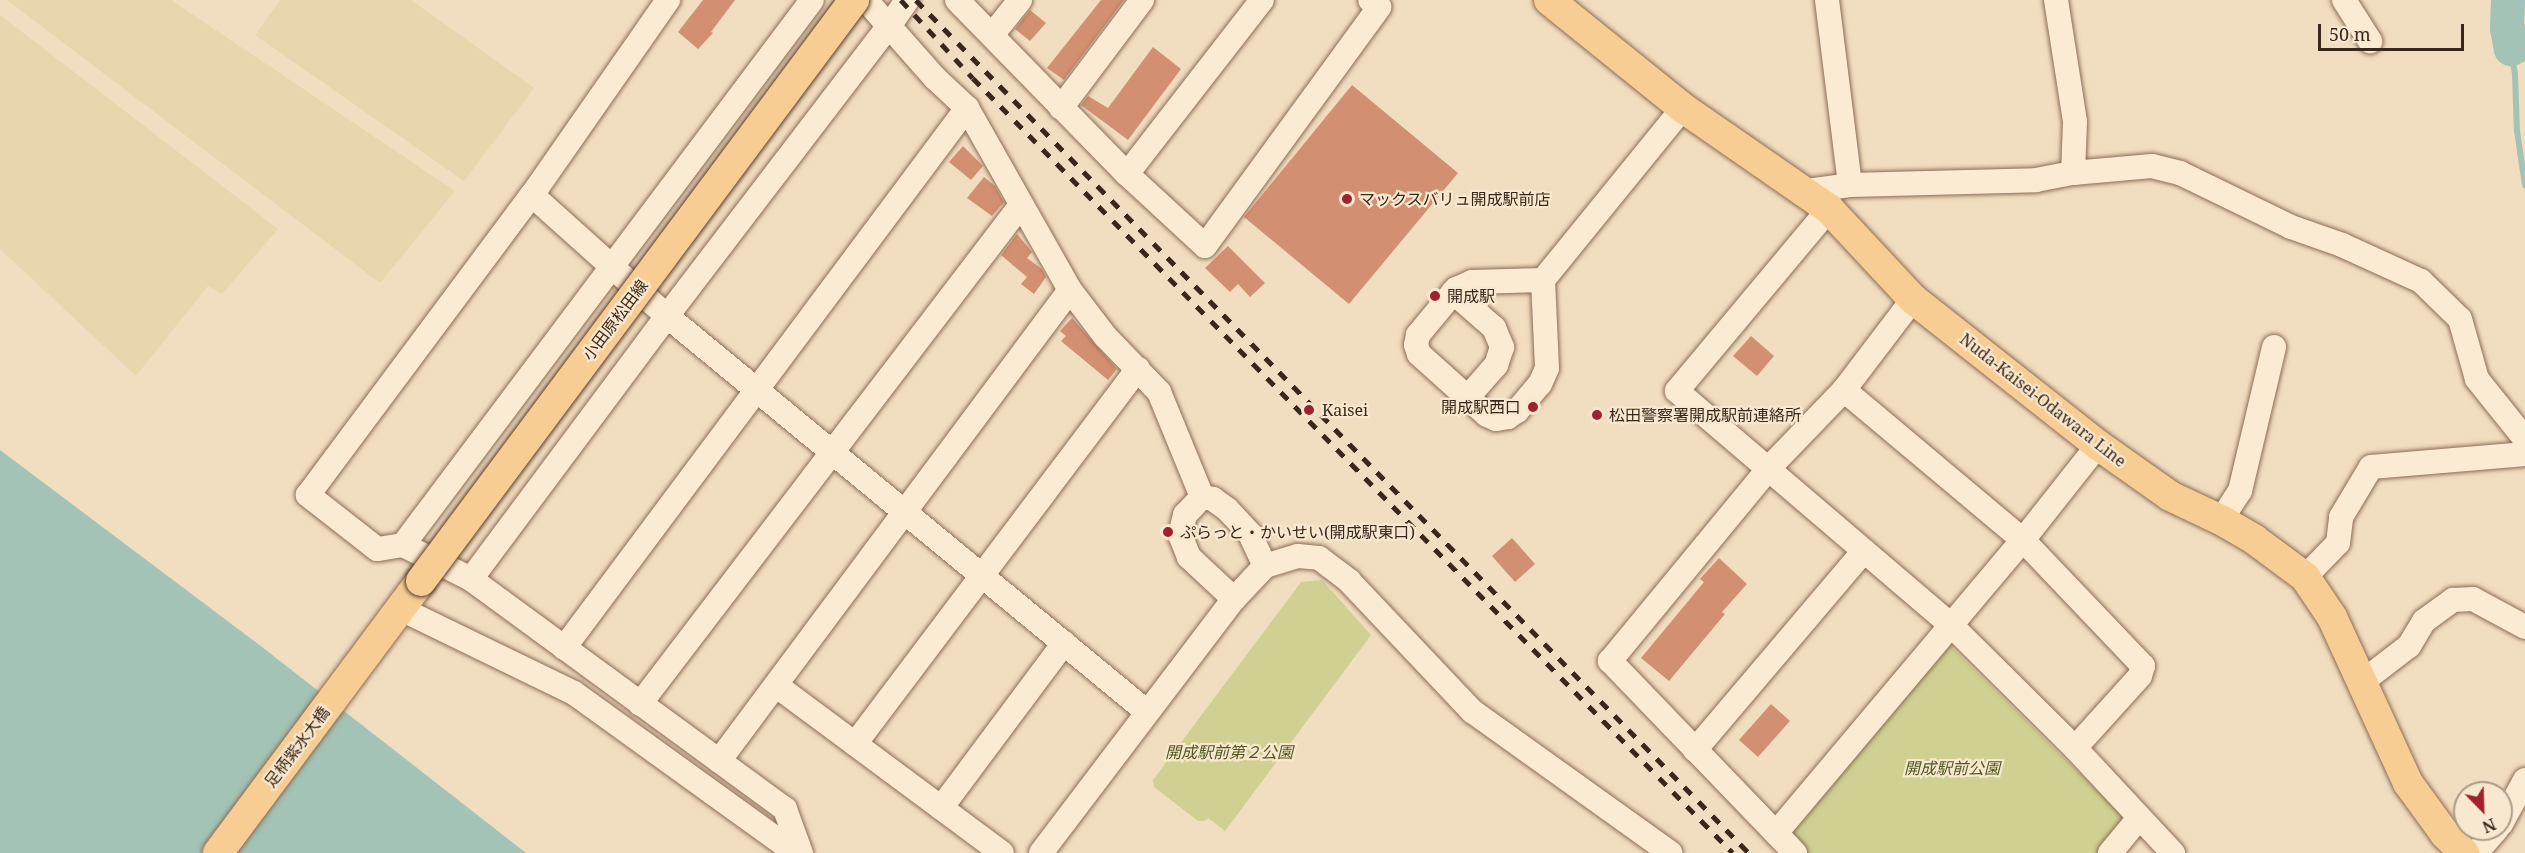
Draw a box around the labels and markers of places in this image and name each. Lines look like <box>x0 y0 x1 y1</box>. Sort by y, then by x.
place label: マックスバリュ開成駅前店 <box>1359 189 1551 209</box>
marker: マックスバリュ開成駅前店 <box>1340 192 1354 206</box>
place label: 開成駅 <box>1447 286 1495 306</box>
marker: 開成駅 <box>1428 289 1442 303</box>
place label: 開成駅西口 <box>1441 397 1521 417</box>
place label: Kaisei <box>1322 400 1368 420</box>
marker: 開成駅西口 <box>1526 400 1540 414</box>
marker: Kaisei <box>1300 401 1318 419</box>
place label: 松田警察署開成駅前連絡所 <box>1609 405 1801 425</box>
marker: 松田警察署開成駅前連絡所 <box>1590 408 1604 422</box>
place label: ぷらっと・かいせい(開成駅東口) <box>1180 522 1415 542</box>
marker: ぷらっと・かいせい(開成駅東口) <box>1161 525 1175 539</box>

